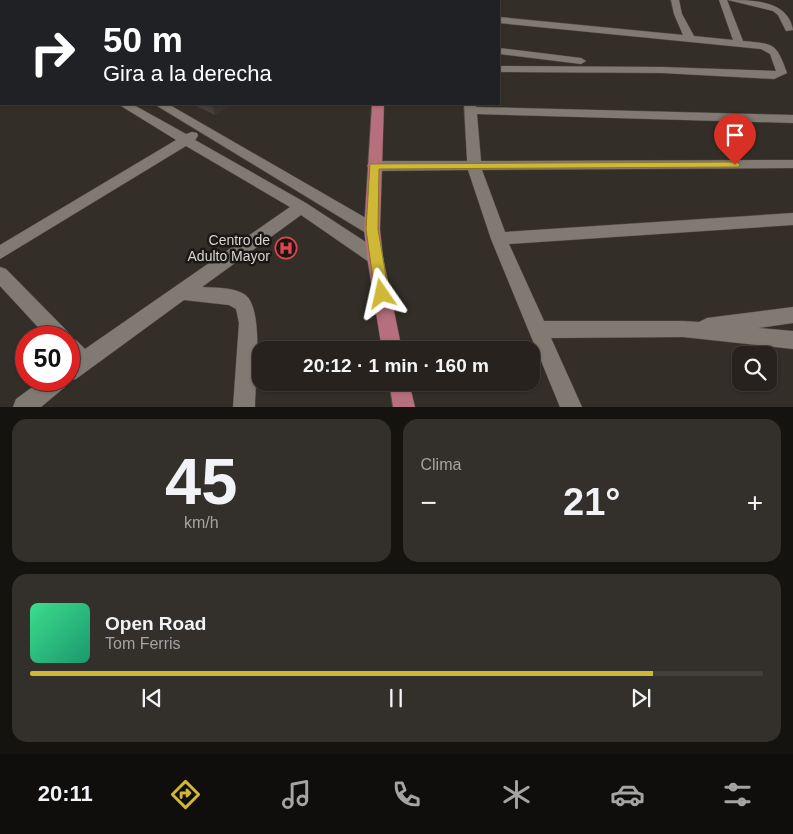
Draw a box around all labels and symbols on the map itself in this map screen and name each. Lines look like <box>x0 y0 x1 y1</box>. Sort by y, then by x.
pin <box>714 114 756 165</box>
place label: Centro de Adulto Mayor <box>188 232 270 264</box>
hospital icon: Centro de Adulto Mayor <box>274 236 298 260</box>
position arrow <box>355 267 407 319</box>
speed limit sign: 50 <box>15 326 80 391</box>

